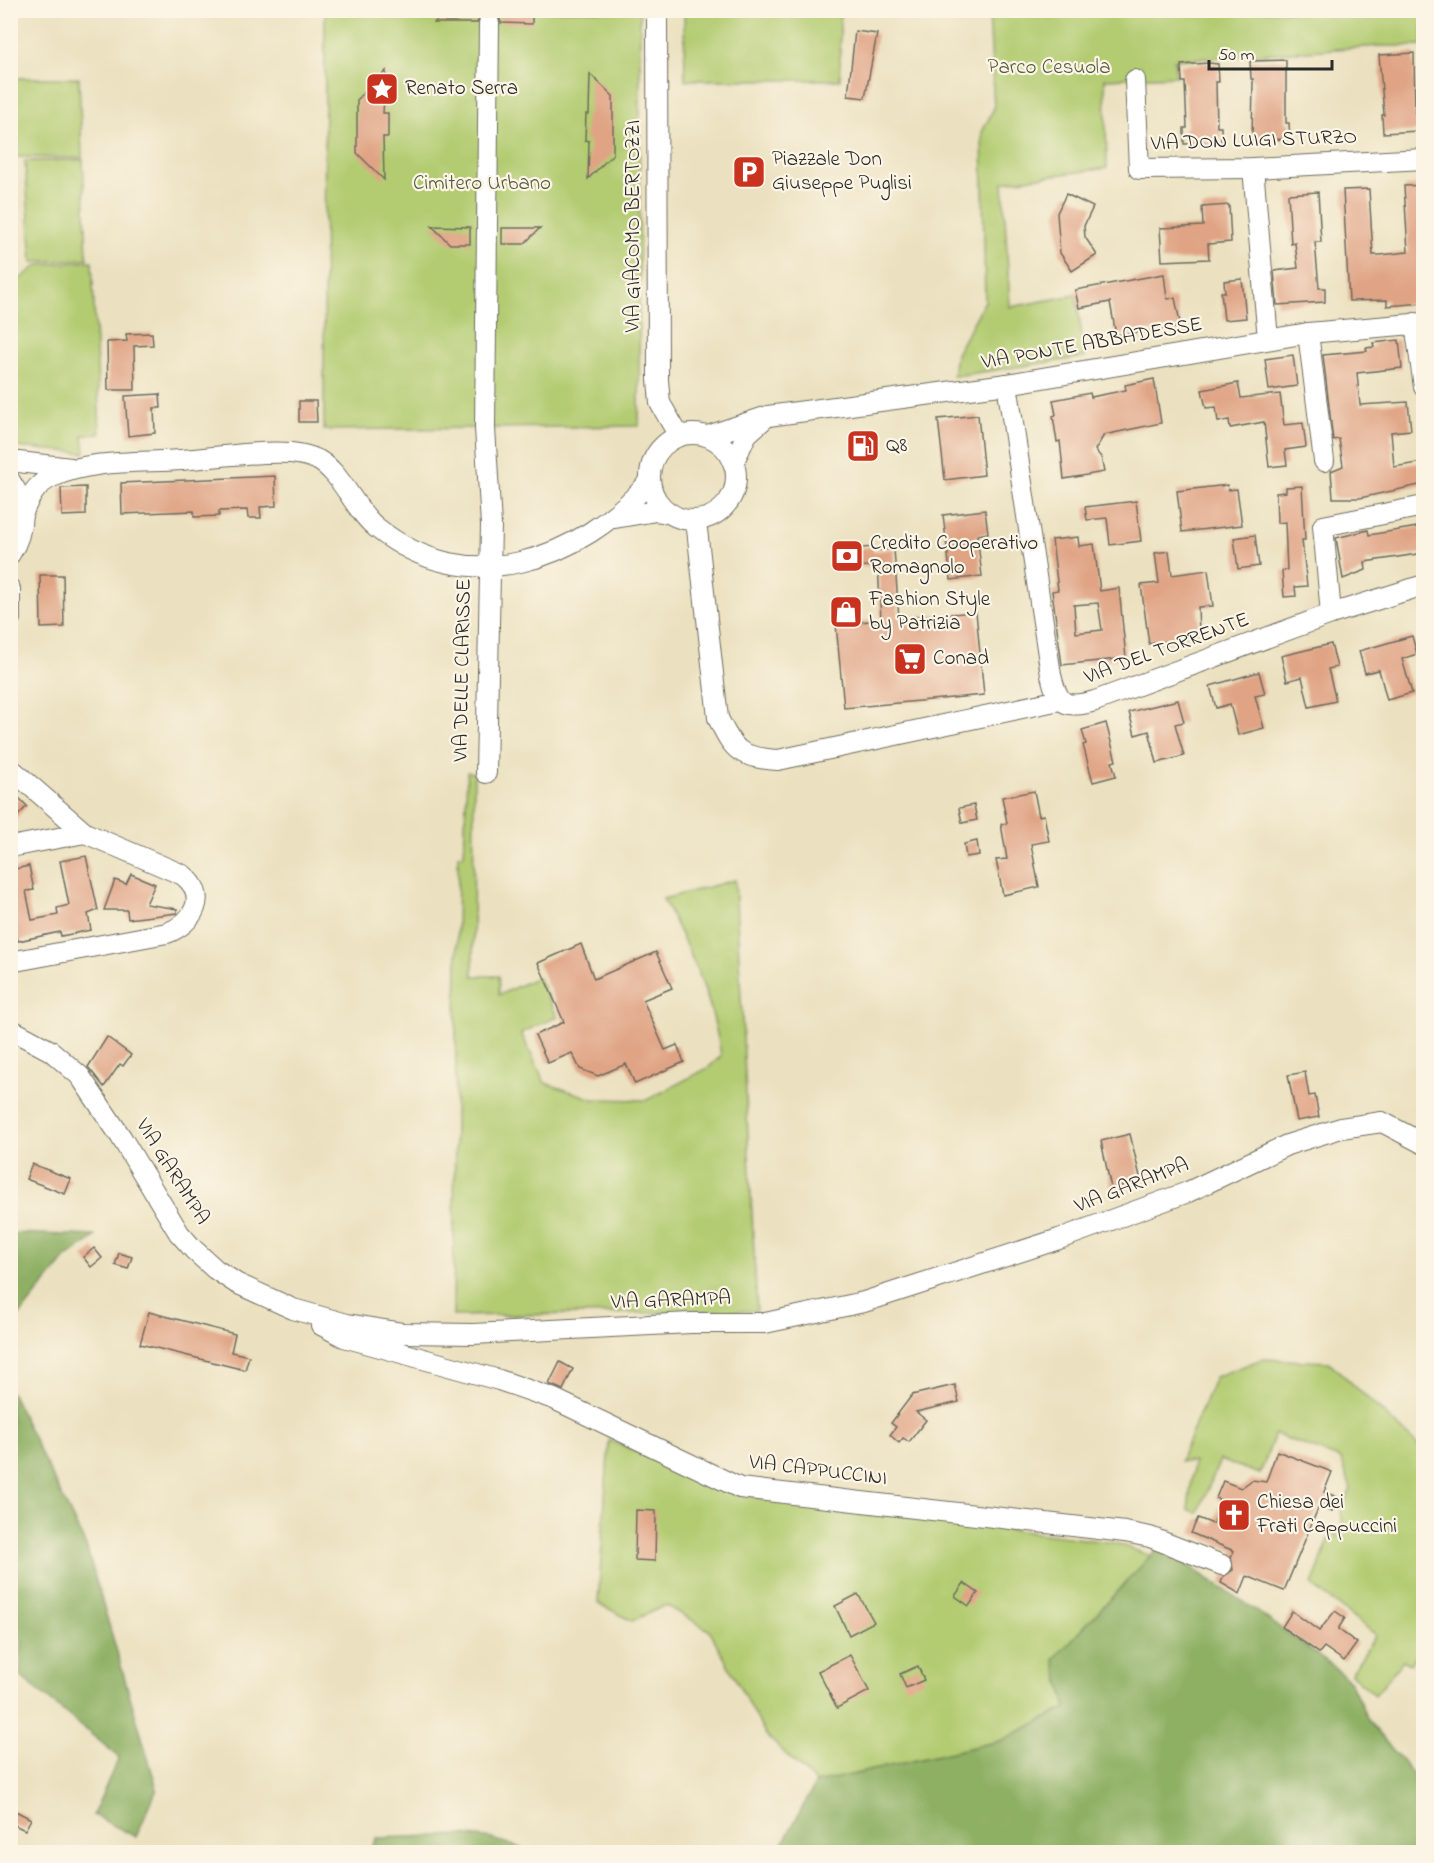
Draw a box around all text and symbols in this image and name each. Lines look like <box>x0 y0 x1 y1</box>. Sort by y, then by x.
scale bar <box>1209 33 1332 71</box>
text: 50 m <box>1218 43 1255 69</box>
park label: Parco Cesuola <box>988 53 1110 83</box>
place icon: Renato Serra <box>364 71 400 107</box>
place label: Renato Serra <box>405 74 518 104</box>
street label: VIA GIACOMO BERTOZZI <box>619 120 649 333</box>
street label: VIA DON LUIGI STURZO <box>1149 122 1358 160</box>
place label: Piazzale Don Giuseppe Puglisi <box>772 145 912 201</box>
parking icon: Piazzale Don Giuseppe Puglisi <box>731 154 767 190</box>
park label: Cimitero Urbano <box>413 169 551 199</box>
street label: VIA PONTE ABBADESSE <box>978 310 1205 378</box>
fuel station icon: Q8 <box>845 428 881 464</box>
place label: Q8 <box>886 431 908 461</box>
place label: Credito Cooperativo Romagnolo <box>870 529 1038 585</box>
bank icon: Credito Cooperativo Romagnolo <box>829 538 865 574</box>
street label: VIA DELLE CLARISSE <box>446 578 480 763</box>
place label: Fashion Style by Patrizia <box>868 585 991 641</box>
shop icon: Fashion Style by Patrizia <box>828 594 864 630</box>
street label: VIA DEL TORRENTE <box>1079 605 1254 693</box>
supermarket icon: Conad <box>892 641 928 677</box>
place label: Conad <box>933 644 989 674</box>
street label: VIA GARAMPA <box>127 1112 217 1231</box>
street label: VIA GARAMPA <box>1070 1150 1193 1222</box>
street label: VIA GARAMPA <box>609 1284 732 1318</box>
street label: VIA CAPPUCCINI <box>746 1448 889 1494</box>
place label: Chiesa dei Frati Cappuccini <box>1256 1488 1397 1542</box>
church icon: Chiesa dei Frati Cappuccini <box>1216 1497 1252 1533</box>

